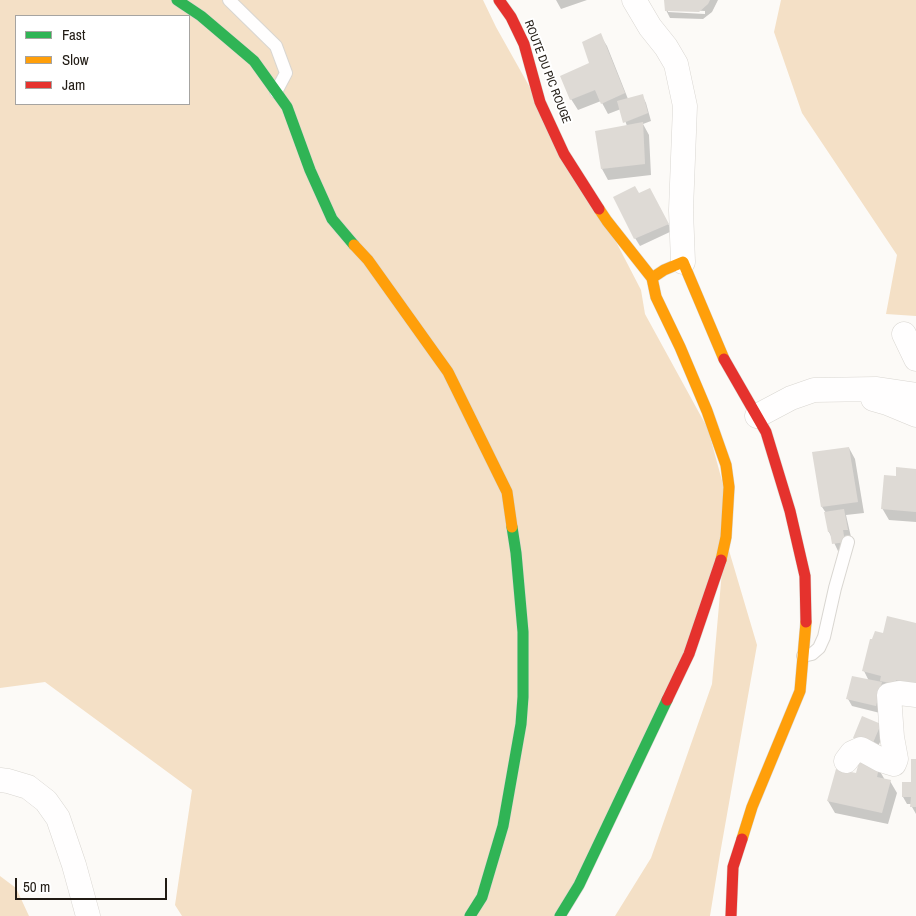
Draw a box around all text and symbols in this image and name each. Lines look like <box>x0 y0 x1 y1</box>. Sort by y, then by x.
legend <box>15 15 190 105</box>
street label: ROUTE DU PIC ROUGE <box>521 18 573 126</box>
text: Fast <box>62 24 85 45</box>
text: Slow <box>62 49 89 70</box>
text: Jam <box>62 74 85 95</box>
scale bar <box>18 868 170 900</box>
text: 50 m <box>23 876 50 897</box>

